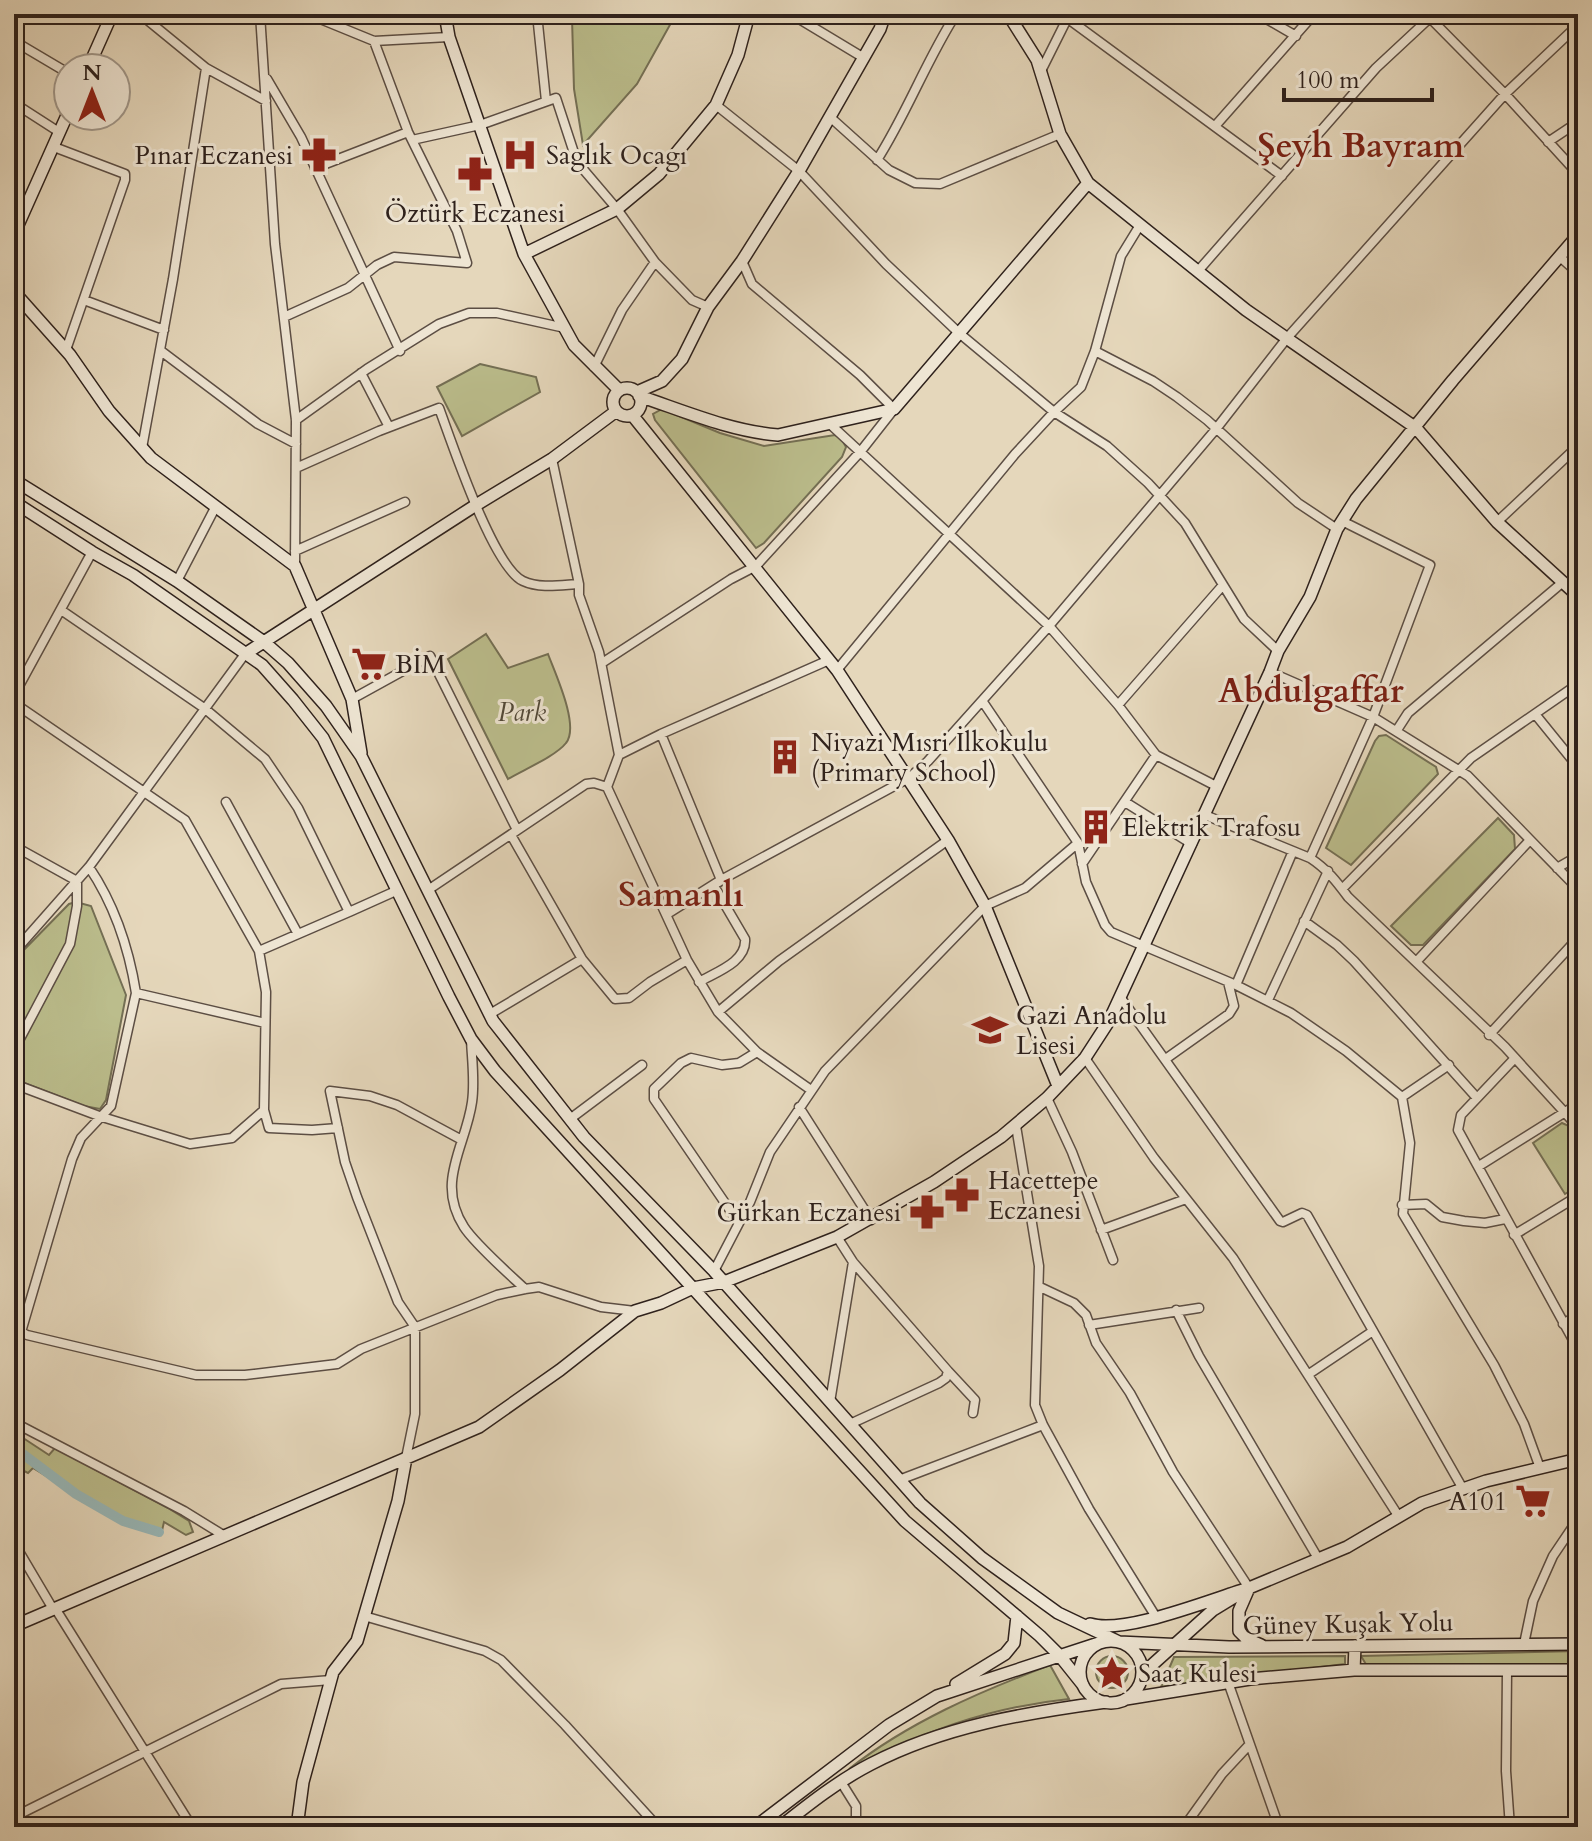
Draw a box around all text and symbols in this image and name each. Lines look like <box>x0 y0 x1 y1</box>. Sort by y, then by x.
north arrow <box>52 52 132 132</box>
scale bar <box>1284 52 1432 102</box>
text: N <box>82 58 102 88</box>
text: 100 m <box>1296 64 1360 97</box>
district label: Şeyh Bayram <box>1258 123 1465 169</box>
pharmacy icon: Pınar Eczanesi <box>300 136 338 174</box>
hospital icon: Saglık Ocagı <box>501 136 539 174</box>
place label: Pınar Eczanesi <box>134 138 293 173</box>
place label: Saglık Ocagı <box>546 138 687 173</box>
pharmacy icon: Öztürk Eczanesi <box>456 155 494 193</box>
place label: Öztürk Eczanesi <box>385 196 565 231</box>
supermarket icon: BİM <box>350 645 388 683</box>
place label: BİM <box>395 647 446 682</box>
district label: Abdulgaffar <box>1218 668 1404 714</box>
park label: Park <box>498 695 546 730</box>
place label: Niyazi Mısri İlkokulu (Primary School) <box>811 725 1048 790</box>
building icon: Niyazi Mısri İlkokulu (Primary School) <box>766 738 804 776</box>
building icon: Elektrik Trafosu <box>1077 808 1115 846</box>
place label: Elektrik Trafosu <box>1122 810 1301 845</box>
district label: Samanlı <box>618 872 744 918</box>
place label: Gazi Anadolu Lisesi <box>1016 998 1167 1063</box>
school or university icon: Gazi Anadolu Lisesi <box>971 1011 1009 1049</box>
place label: Hacettepe Eczanesi <box>988 1163 1099 1228</box>
pharmacy icon: Hacettepe Eczanesi <box>943 1176 981 1214</box>
pharmacy icon: Gürkan Eczanesi <box>908 1193 946 1231</box>
place label: Gürkan Eczanesi <box>716 1195 901 1230</box>
supermarket icon: A101 <box>1514 1482 1552 1520</box>
place label: A101 <box>1449 1484 1507 1519</box>
street label: Güney Kuşak Yolu <box>1242 1605 1454 1643</box>
place icon: Saat Kulesi <box>1093 1654 1131 1692</box>
place label: Saat Kulesi <box>1138 1656 1257 1691</box>

